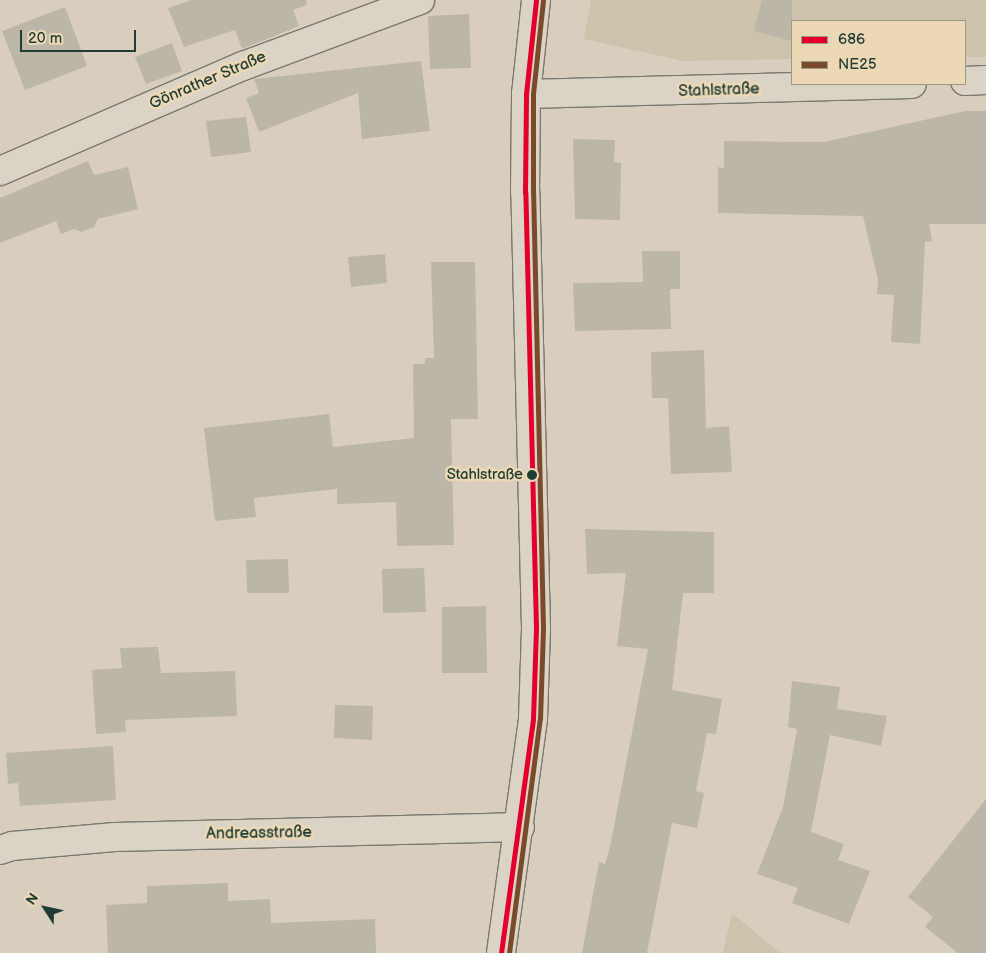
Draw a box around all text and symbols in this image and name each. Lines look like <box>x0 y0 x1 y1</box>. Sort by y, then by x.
scale bar <box>22 20 139 52</box>
legend <box>791 20 966 85</box>
text: 20 m <box>28 29 62 48</box>
text: 686 <box>838 30 865 49</box>
street label: Gönrather Straße <box>147 48 269 114</box>
text: NE25 <box>838 55 877 74</box>
street label: Stahlstraße <box>678 80 760 102</box>
place label: Stahlstraße <box>447 466 523 484</box>
marker: Stahlstraße <box>527 470 537 480</box>
street label: Andreasstraße <box>206 823 312 845</box>
north arrow <box>20 883 70 933</box>
text: N <box>22 890 42 908</box>

